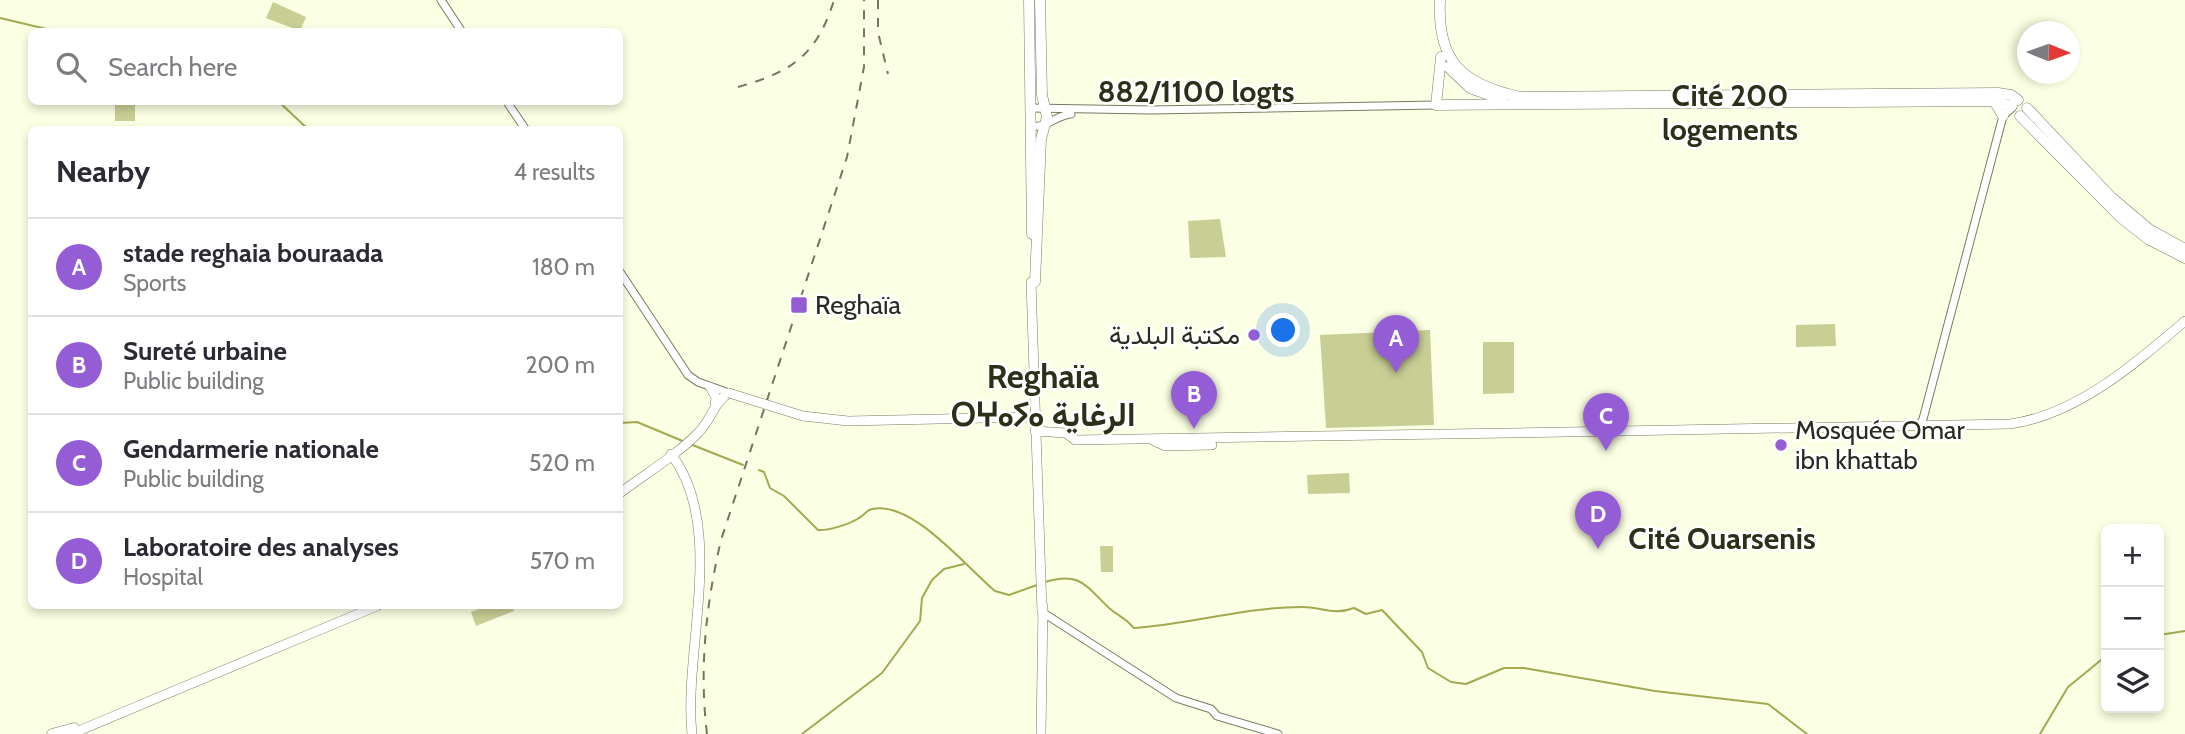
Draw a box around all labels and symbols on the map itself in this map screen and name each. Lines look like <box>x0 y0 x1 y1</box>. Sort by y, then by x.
north arrow <box>2017 21 2080 84</box>
district label: 882/1100 logts <box>1097 73 1295 110</box>
district label: Cité 200 logements <box>1662 77 1798 148</box>
place label: Reghaïa <box>815 289 902 321</box>
marker: Reghaïa <box>789 295 809 315</box>
your location <box>1266 313 1300 347</box>
pin: A <box>1373 315 1419 373</box>
place label: مكتبة البلدية <box>1109 319 1240 351</box>
marker: مكتبة البلدية <box>1246 327 1262 343</box>
district label: Reghaïa ⵔⵖⴰⵢⴰ الرغاية <box>950 356 1136 435</box>
pin: B <box>1171 371 1217 429</box>
pin: C <box>1583 393 1629 451</box>
place label: Mosquée Omar ibn khattab <box>1795 414 1966 476</box>
marker: Mosquée Omar ibn khattab <box>1773 437 1789 453</box>
pin: D <box>1575 491 1621 549</box>
district label: Cité Ouarsenis <box>1628 520 1816 557</box>

